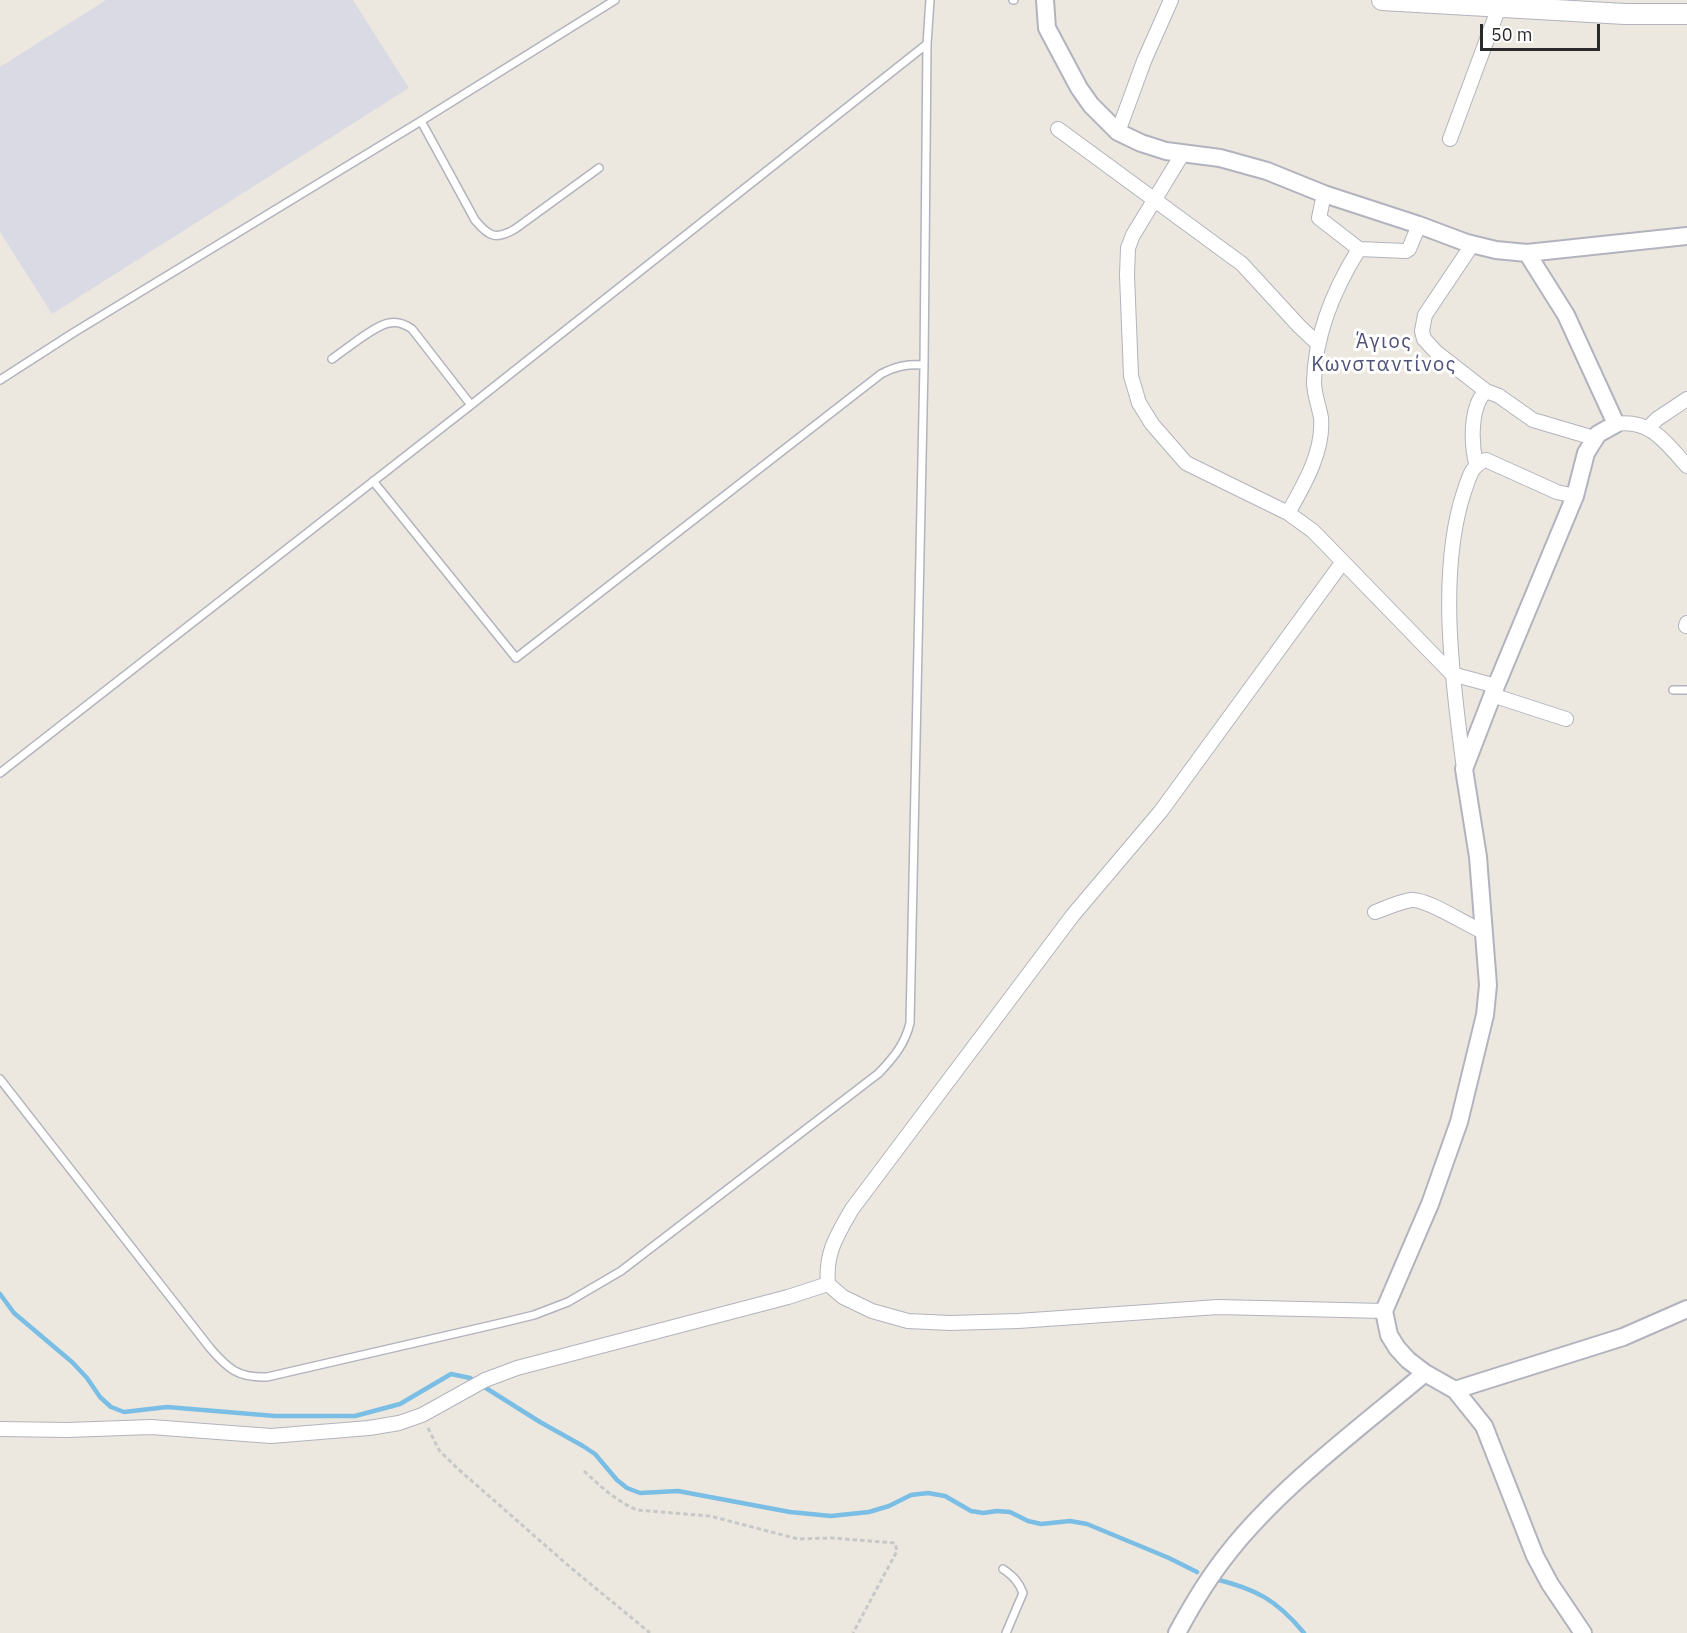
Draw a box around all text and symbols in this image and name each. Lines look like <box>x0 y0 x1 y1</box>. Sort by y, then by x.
scale bar <box>1483 12 1603 50</box>
text: 50 m <box>1491 23 1533 46</box>
district label: Άγιος Κωνσταντίνος <box>1311 330 1457 377</box>

